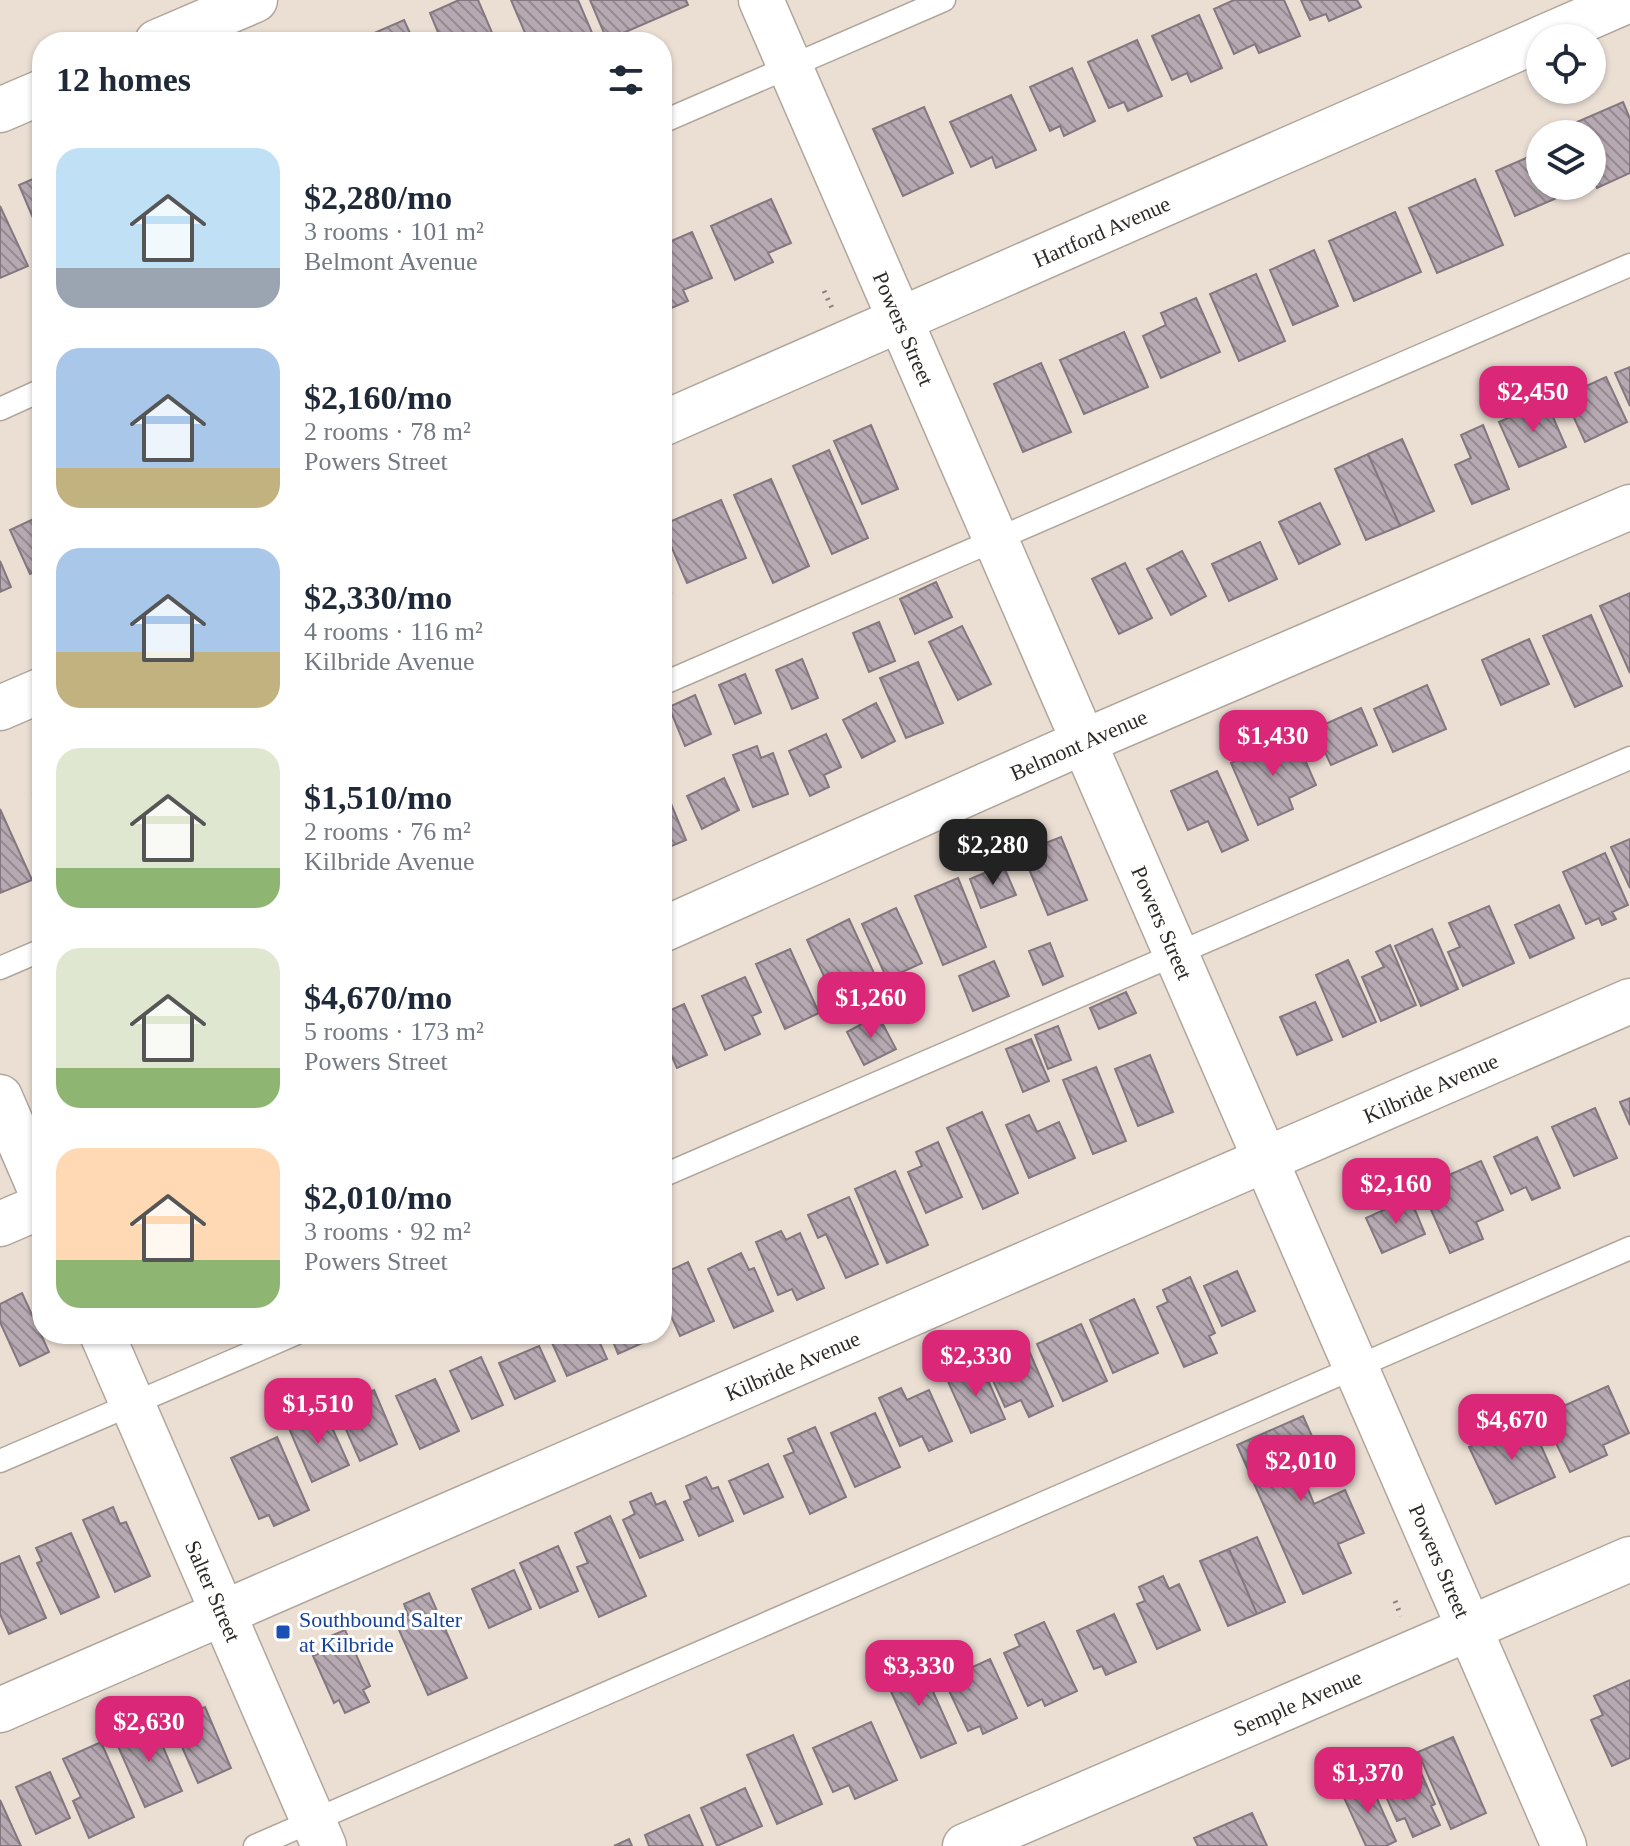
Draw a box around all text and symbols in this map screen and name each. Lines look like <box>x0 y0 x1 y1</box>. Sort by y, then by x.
map controls <box>1526 24 1606 200</box>
button: locate <box>1526 24 1606 104</box>
icon: filters <box>604 58 648 102</box>
text: 12 homes <box>56 61 191 98</box>
button: layers <box>1526 120 1606 200</box>
text: $2,280/mo <box>304 179 452 216</box>
icon: home <box>120 180 216 276</box>
street label: Hartford Avenue <box>1030 191 1174 273</box>
text: 3 rooms · 101 m² <box>304 217 484 246</box>
text: Belmont Avenue <box>304 247 478 276</box>
street label: Powers Street <box>868 268 939 389</box>
pin: $2,450 <box>1468 366 1598 434</box>
text: $2,450 <box>1497 377 1569 406</box>
text: $2,160/mo <box>304 379 452 416</box>
icon: home <box>120 380 216 476</box>
text: 2 rooms · 78 m² <box>304 417 471 446</box>
text: Powers Street <box>304 447 448 476</box>
text: $2,330/mo <box>304 579 452 616</box>
icon: home <box>120 580 216 676</box>
text: 4 rooms · 116 m² <box>304 617 483 646</box>
text: Kilbride Avenue <box>304 647 475 676</box>
street label: Belmont Avenue <box>1006 704 1151 786</box>
pin: $1,430 <box>1208 710 1338 778</box>
text: $1,430 <box>1237 721 1309 750</box>
text: $1,510/mo <box>304 779 452 816</box>
icon: home <box>120 780 216 876</box>
text: 2 rooms · 76 m² <box>304 817 471 846</box>
pin: $2,280 <box>928 819 1058 887</box>
text: $2,280 <box>957 830 1029 859</box>
text: Kilbride Avenue <box>304 847 475 876</box>
street label: Powers Street <box>1126 862 1198 983</box>
pin: $1,260 <box>806 972 936 1040</box>
text: $4,670/mo <box>304 979 452 1016</box>
icon: home <box>120 980 216 1076</box>
text: $1,260 <box>835 983 907 1012</box>
text: 5 rooms · 173 m² <box>304 1017 484 1046</box>
text: Powers Street <box>304 1047 448 1076</box>
street label: Kilbride Avenue <box>1360 1048 1502 1128</box>
pin: $2,160 <box>1331 1158 1461 1226</box>
text: $2,160 <box>1360 1169 1432 1198</box>
text: $2,010/mo <box>304 1179 452 1216</box>
icon: home <box>120 1180 216 1276</box>
text: 3 rooms · 92 m² <box>304 1217 471 1246</box>
text: Powers Street <box>304 1247 448 1276</box>
street label: Kilbride Avenue <box>721 1326 864 1406</box>
pin: $2,330 <box>911 1330 1041 1398</box>
text: $2,330 <box>940 1341 1012 1370</box>
pin: $1,510 <box>253 1378 383 1446</box>
text: $1,510 <box>282 1389 354 1418</box>
pin: $4,670 <box>1447 1394 1577 1462</box>
text: $4,670 <box>1476 1405 1548 1434</box>
pin: $2,010 <box>1236 1435 1366 1503</box>
text: $2,010 <box>1265 1446 1337 1475</box>
street label: Powers Street <box>1404 1500 1475 1622</box>
street label: Salter Street <box>180 1536 246 1646</box>
place label: Southbound Salter at Kilbride <box>299 1607 463 1657</box>
marker: Southbound Salter at Kilbride <box>274 1623 292 1641</box>
pin: $3,330 <box>854 1640 984 1708</box>
text: $3,330 <box>883 1651 955 1680</box>
street label: Semple Avenue <box>1230 1664 1365 1742</box>
pin: $2,630 <box>84 1696 214 1764</box>
text: $2,630 <box>113 1707 185 1736</box>
pin: $1,370 <box>1303 1747 1433 1815</box>
text: $1,370 <box>1332 1758 1404 1787</box>

